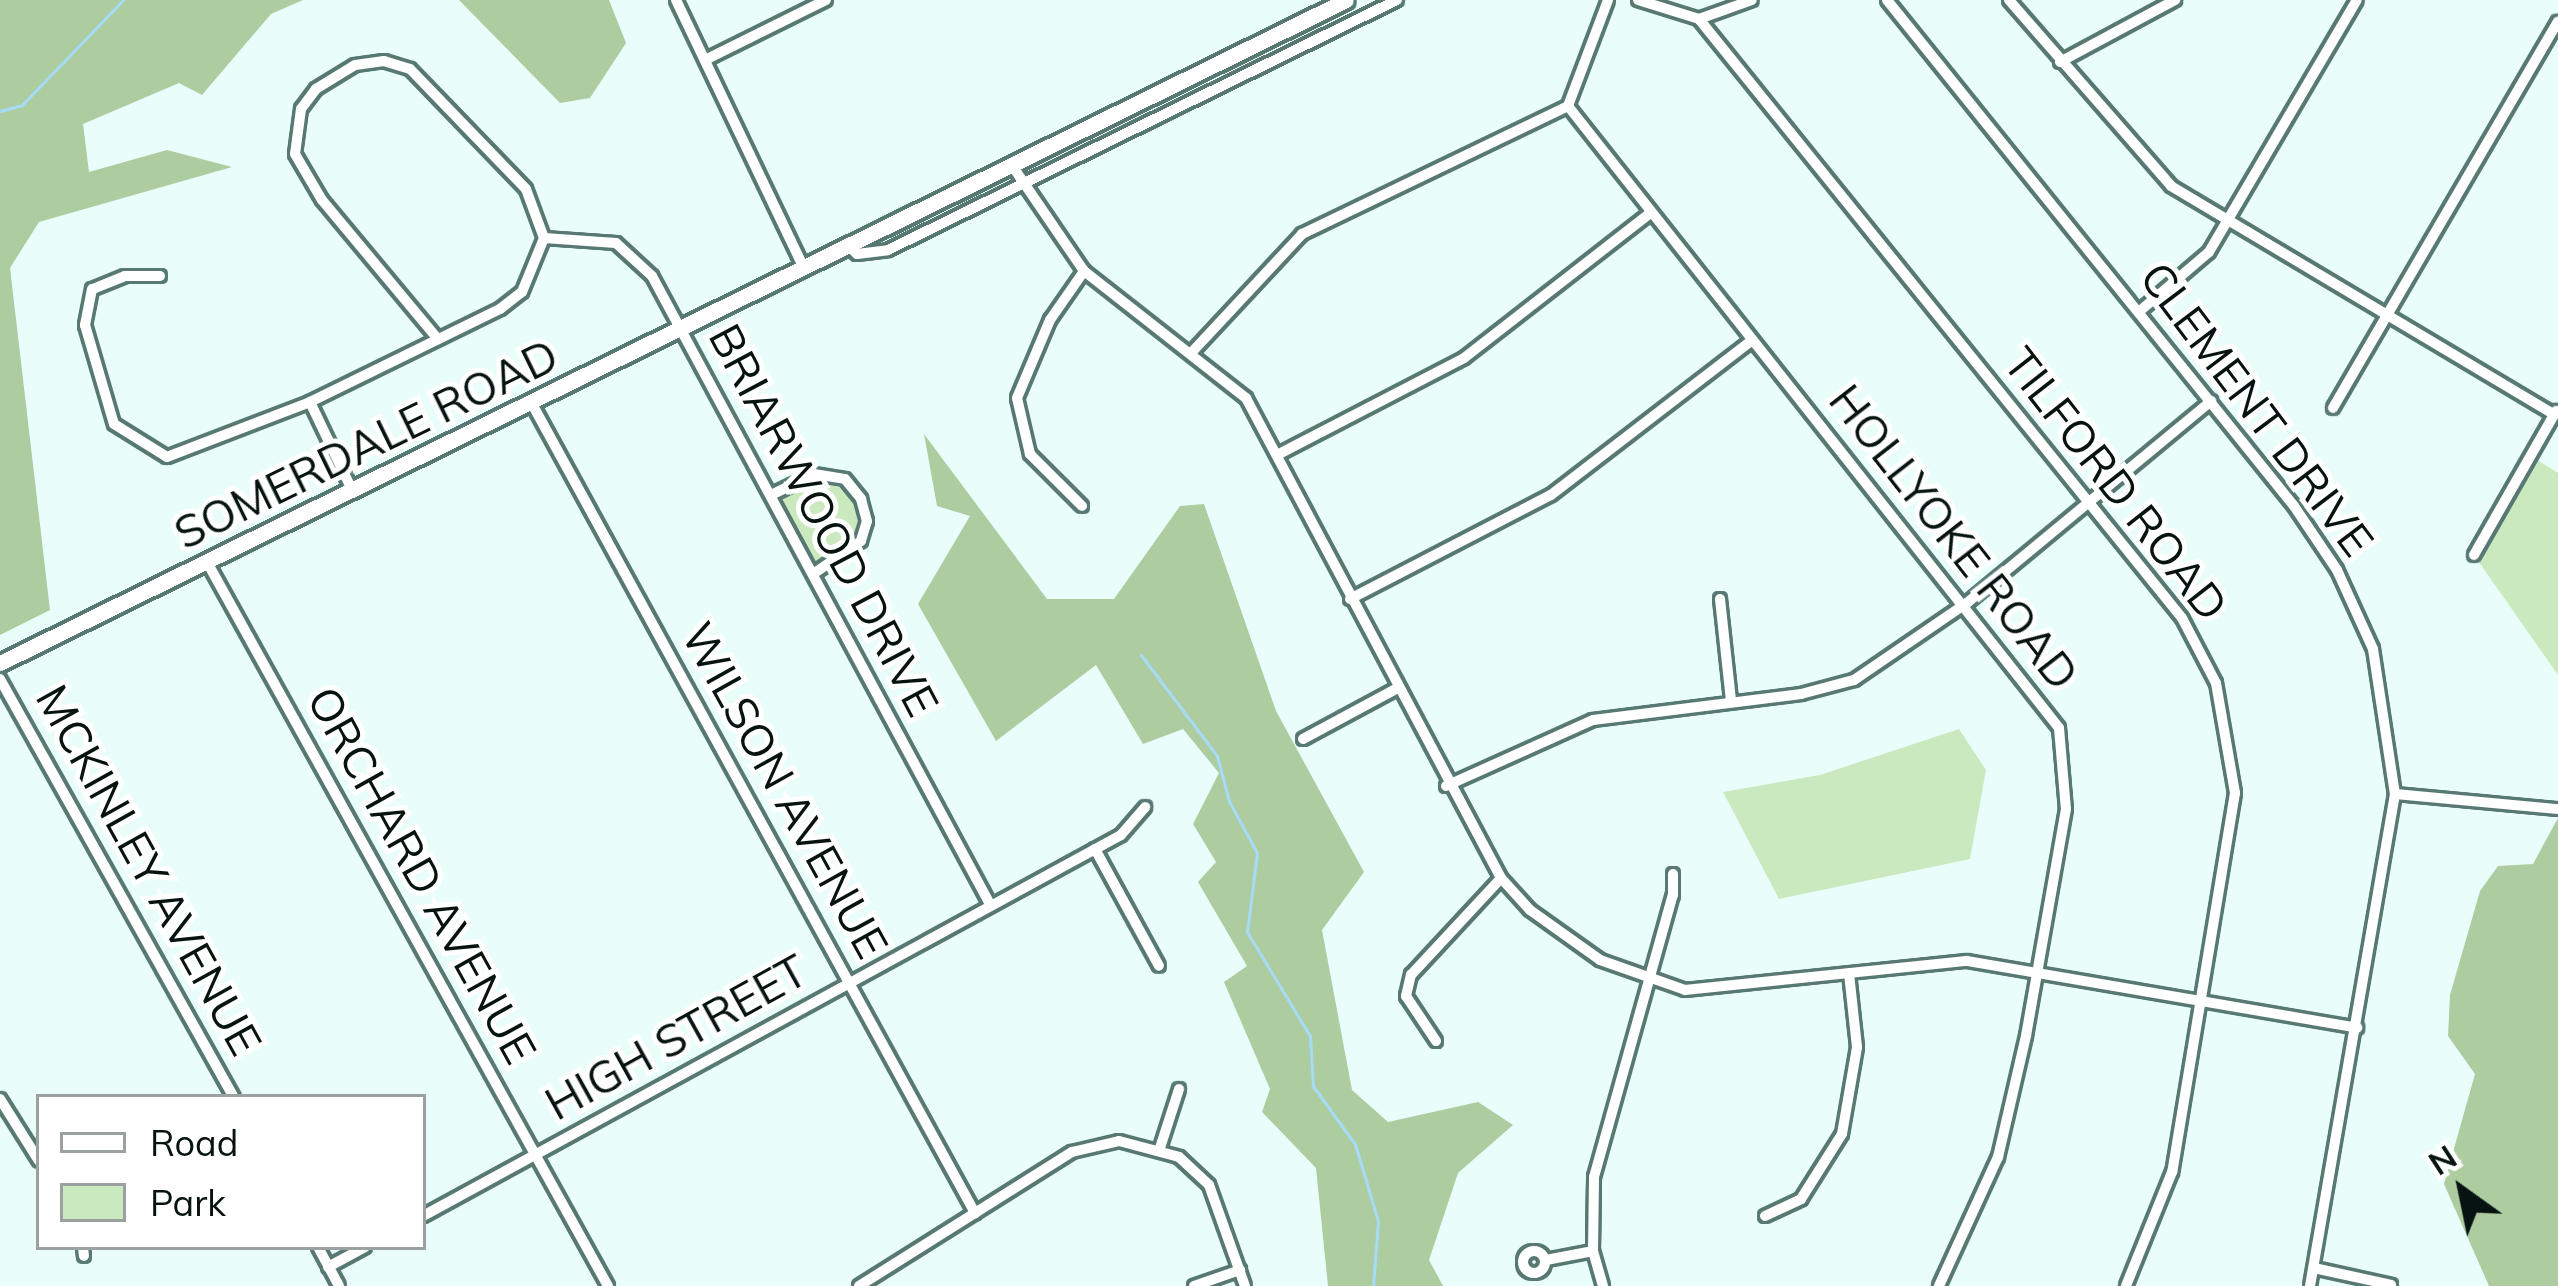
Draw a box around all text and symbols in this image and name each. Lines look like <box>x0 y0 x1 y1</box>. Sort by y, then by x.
street label: CLEMENT DRIVE <box>2129 252 2385 566</box>
street label: BRIARWOOD DRIVE <box>698 315 950 725</box>
street label: SOMERDALE ROAD <box>166 328 566 560</box>
street label: TILFORD ROAD <box>1993 337 2239 631</box>
street label: HOLLYOKE ROAD <box>1818 374 2090 700</box>
street label: WILSON AVENUE <box>670 613 900 967</box>
street label: MCKINLEY AVENUE <box>25 676 273 1064</box>
street label: ORCHARD AVENUE <box>296 677 548 1073</box>
street label: HIGH STREET <box>536 943 816 1131</box>
legend <box>36 1094 426 1250</box>
text: Road <box>150 1120 238 1165</box>
north arrow <box>2402 1130 2522 1250</box>
text: N <box>2420 1135 2464 1183</box>
text: Park <box>150 1180 226 1225</box>

